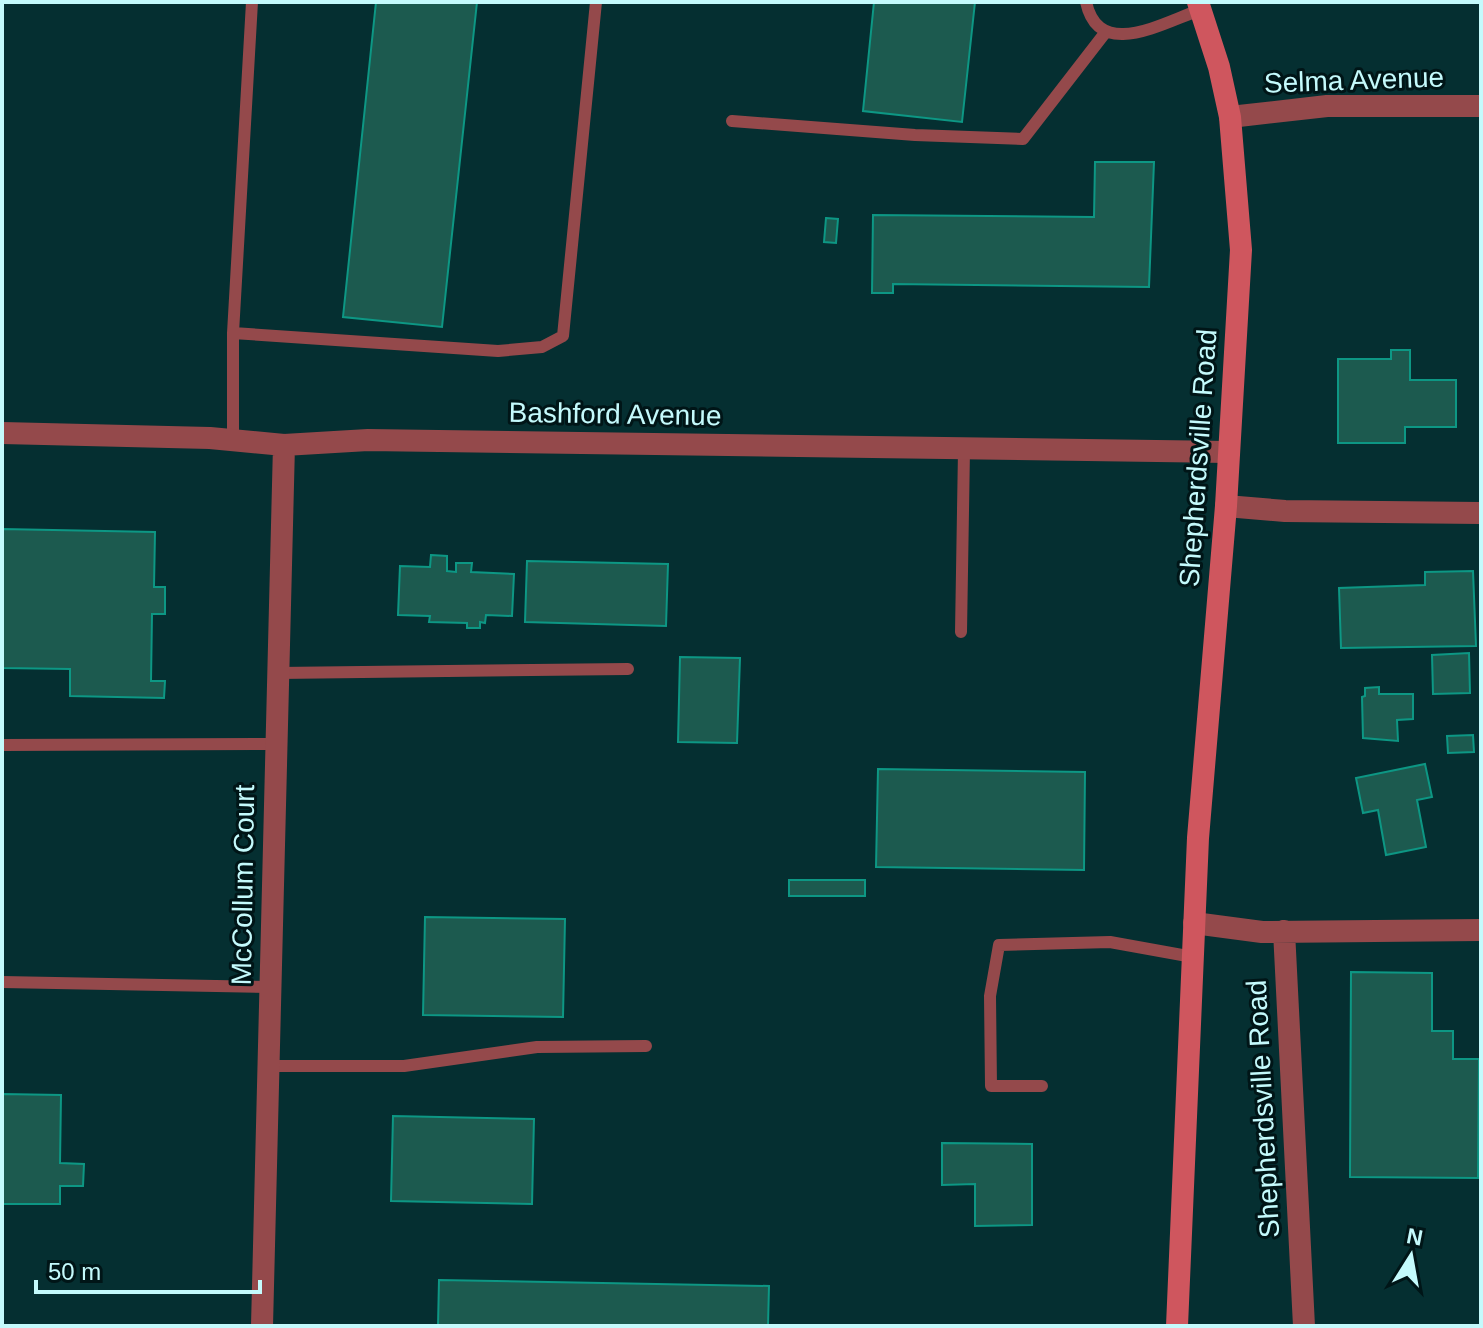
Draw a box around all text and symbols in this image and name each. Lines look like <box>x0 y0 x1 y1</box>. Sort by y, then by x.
street label: Selma Avenue <box>1263 61 1445 99</box>
street label: Shepherdsville Road <box>1174 328 1222 588</box>
street label: Bashford Avenue <box>508 397 722 431</box>
street label: McCollum Court <box>226 784 260 986</box>
street label: Shepherdsville Road <box>1241 979 1285 1239</box>
north arrow <box>1371 1216 1451 1296</box>
text: N <box>1405 1223 1425 1251</box>
scale bar <box>36 1244 260 1294</box>
text: 50 m <box>48 1258 101 1285</box>

